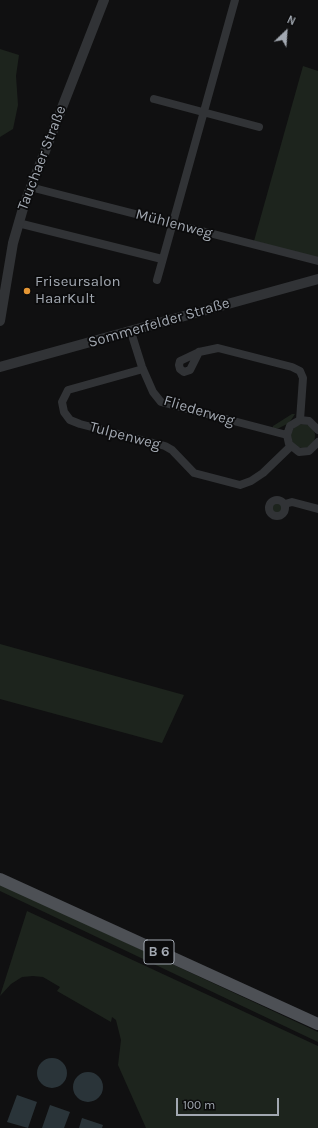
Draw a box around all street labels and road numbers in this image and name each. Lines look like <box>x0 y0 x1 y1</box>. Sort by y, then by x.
street label: Tauchaer Straße <box>14 103 70 213</box>
street label: Mühlenweg <box>134 205 214 243</box>
street label: Sommerfelder Straße <box>86 294 232 352</box>
street label: Fliederweg <box>161 392 237 430</box>
street label: Tulpenweg <box>88 418 162 454</box>
road number: B 6 <box>144 940 174 964</box>

